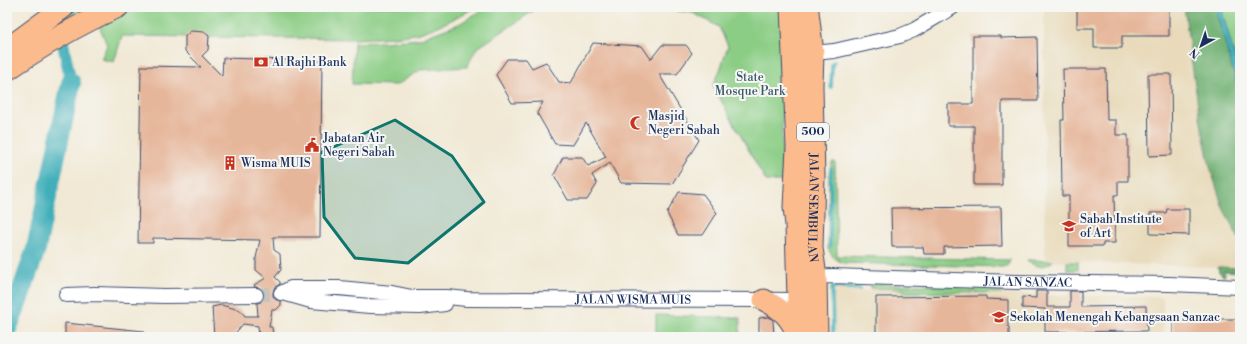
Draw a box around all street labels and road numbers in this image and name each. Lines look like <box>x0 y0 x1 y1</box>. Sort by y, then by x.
road number: 500 <box>797 123 829 141</box>
street label: JALAN SEMBULAN <box>804 152 822 263</box>
street label: JALAN SANZAC <box>982 273 1072 290</box>
street label: JALAN WISMA MUIS <box>574 292 691 307</box>

